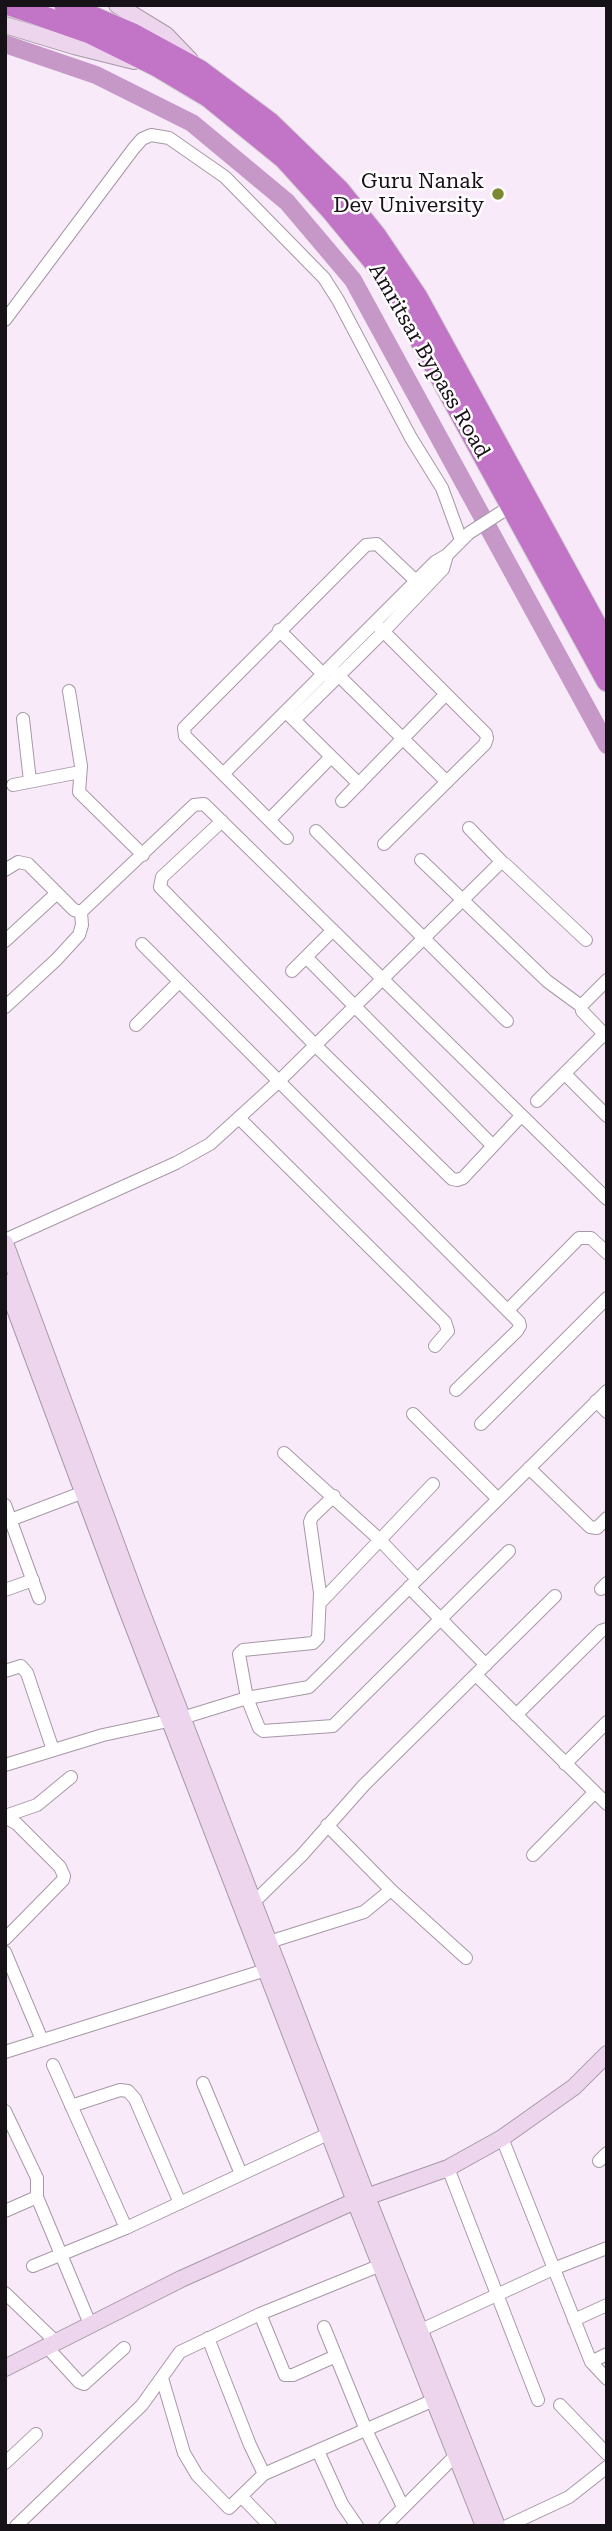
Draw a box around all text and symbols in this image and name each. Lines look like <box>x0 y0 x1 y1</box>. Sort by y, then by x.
place label: Guru Nanak Dev University <box>333 169 484 219</box>
marker: Guru Nanak Dev University <box>490 186 506 202</box>
street label: Amritsar Bypass Road <box>363 259 495 463</box>

